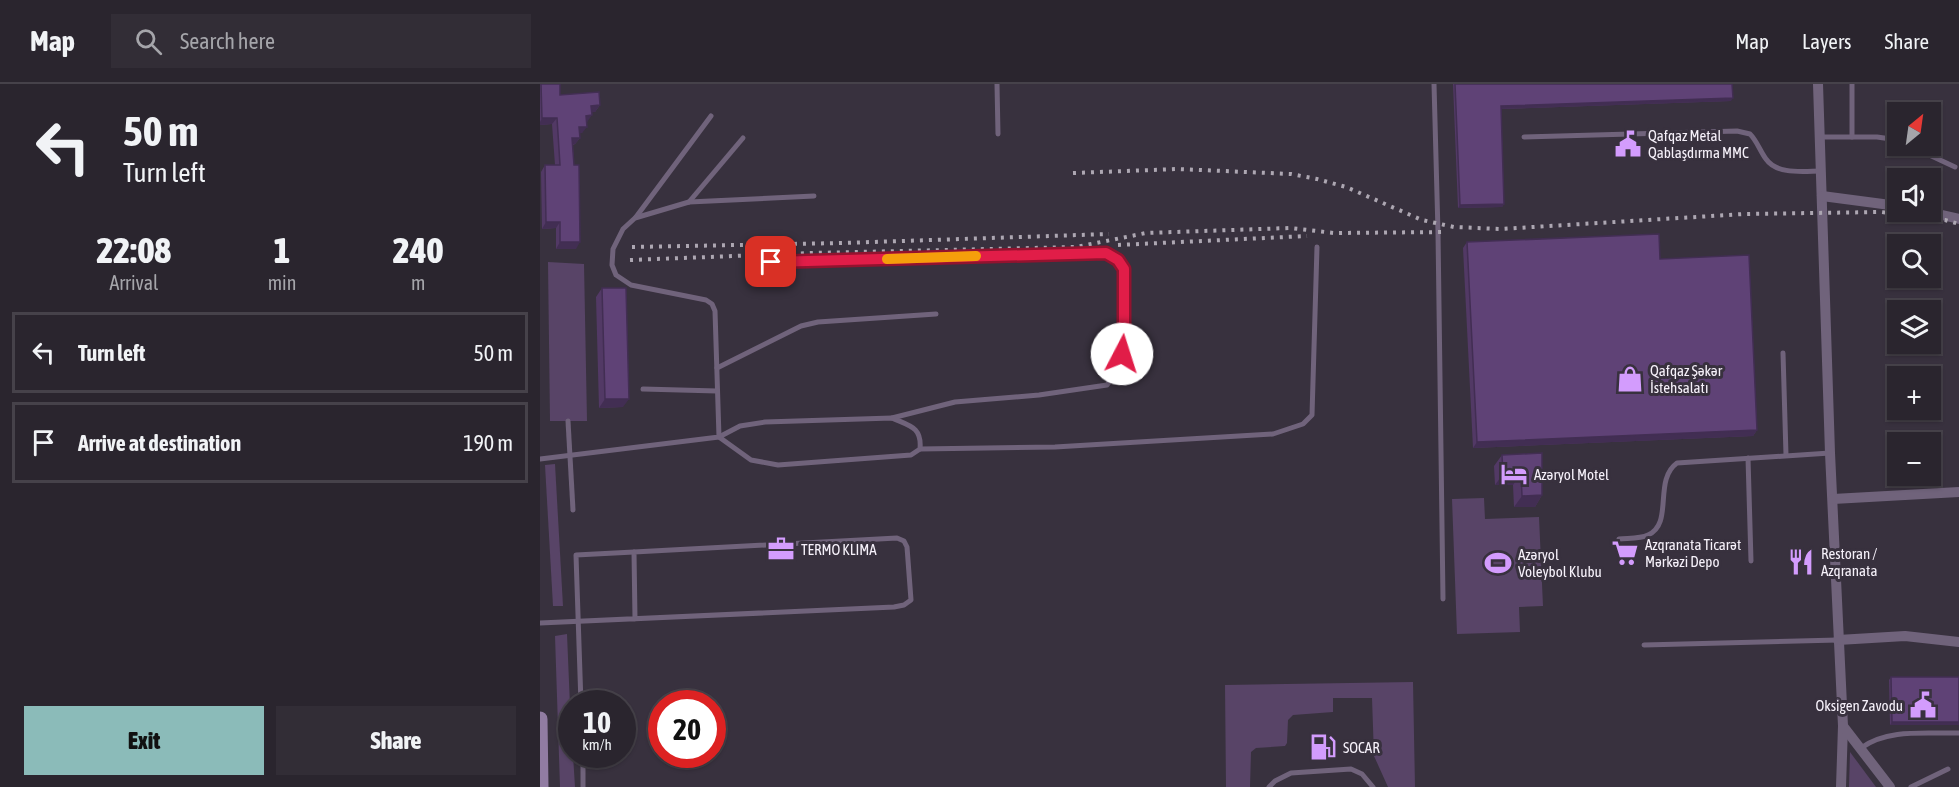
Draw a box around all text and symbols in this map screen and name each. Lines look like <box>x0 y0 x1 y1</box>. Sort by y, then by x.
search box <box>111 14 531 68</box>
text: Map <box>30 25 75 57</box>
icon: search <box>132 25 165 58</box>
text: Search here <box>180 28 275 54</box>
text: Map <box>1735 29 1769 53</box>
text: Layers <box>1802 29 1852 53</box>
text: Share <box>1885 29 1929 53</box>
north arrow <box>1887 102 1941 156</box>
map controls <box>1887 102 1941 486</box>
text: 50 m <box>123 107 198 155</box>
icon: left <box>24 108 102 186</box>
place label: Qafqaz Metal Qablaşdırma MMC <box>1648 127 1749 161</box>
public building icon: Qafqaz Metal Qablaşdırma MMC <box>1613 129 1643 159</box>
text: Turn left <box>123 157 206 188</box>
button: sound <box>1887 168 1941 222</box>
text: 22:08 <box>96 229 171 271</box>
text: 1 <box>274 229 290 271</box>
text: 240 <box>393 229 444 271</box>
button: search <box>1887 234 1941 288</box>
pin <box>745 236 796 287</box>
icon: arrive <box>754 245 787 278</box>
text: Arrival <box>109 271 158 294</box>
text: min <box>268 271 296 294</box>
text: m <box>411 271 425 294</box>
button: layers <box>1887 300 1941 354</box>
position arrow <box>1090 322 1154 386</box>
icon: left <box>27 336 60 369</box>
text: Turn left <box>78 340 145 366</box>
text: 50 m <box>473 340 513 366</box>
place label: Qafqaz Şəkər İstehsalatı <box>1650 362 1723 396</box>
shop icon: Qafqaz Şəkər İstehsalatı <box>1615 364 1645 394</box>
button: + <box>1887 366 1941 420</box>
icon: arrive <box>27 426 60 459</box>
text: Arrive at destination <box>78 430 241 456</box>
text: 190 m <box>463 430 513 456</box>
button: − <box>1887 432 1941 486</box>
hotel icon: Azəryol Motel <box>1499 459 1529 489</box>
place label: Azəryol Motel <box>1534 466 1609 483</box>
office icon: TERMO KLIMA <box>766 534 796 564</box>
place label: Azqranata Ticarət Mərkəzi Depo <box>1645 536 1741 570</box>
supermarket icon: Azqranata Ticarət Mərkəzi Depo <box>1610 538 1640 568</box>
place label: TERMO KLIMA <box>801 541 877 558</box>
place label: Restoran / Azqranata <box>1821 545 1877 579</box>
place label: Azəryol Voleybol Klubu <box>1518 546 1602 580</box>
restaurant icon: Restoran / Azqranata <box>1786 547 1816 577</box>
sports icon: Azəryol Voleybol Klubu <box>1483 548 1513 578</box>
speed limit sign: 20 <box>648 690 726 768</box>
public building icon: Oksigen Zavodu <box>1908 690 1938 720</box>
place label: Oksigen Zavodu <box>1815 697 1903 714</box>
text: 10 <box>583 705 611 739</box>
button: Exit <box>24 706 264 775</box>
button: Share <box>276 706 516 775</box>
fuel station icon: SOCAR <box>1308 732 1338 762</box>
text: km/h <box>582 736 612 753</box>
place label: SOCAR <box>1343 739 1380 756</box>

